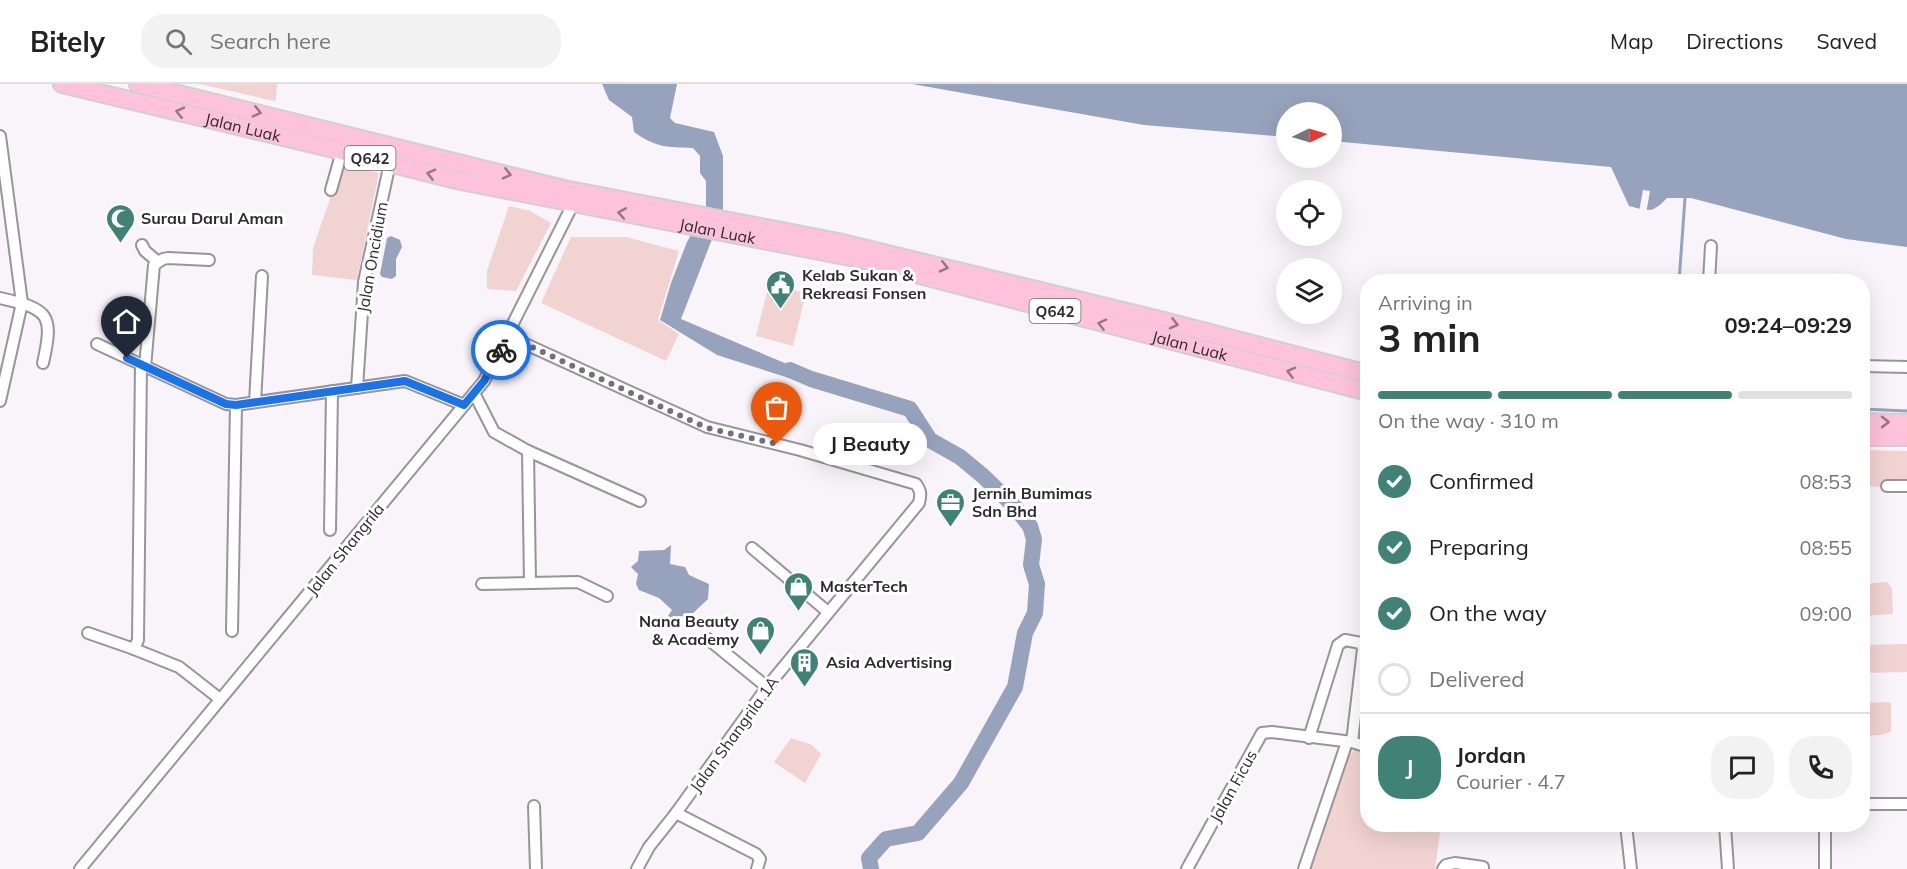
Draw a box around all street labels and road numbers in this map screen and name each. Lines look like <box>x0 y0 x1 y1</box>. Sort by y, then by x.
street label: Jalan Luak <box>203 109 284 146</box>
road number: Q642 <box>344 146 395 170</box>
street label: Jalan Oncidium <box>352 200 392 314</box>
street label: Jalan Luak <box>678 214 758 249</box>
road number: Q642 <box>1030 299 1080 323</box>
street label: Jalan Luak <box>1150 326 1230 365</box>
street label: Jalan Shangrila <box>302 499 388 599</box>
street label: Jalan Shangrila 1A <box>685 672 783 796</box>
street label: Jalan Ficus <box>1205 746 1261 826</box>

